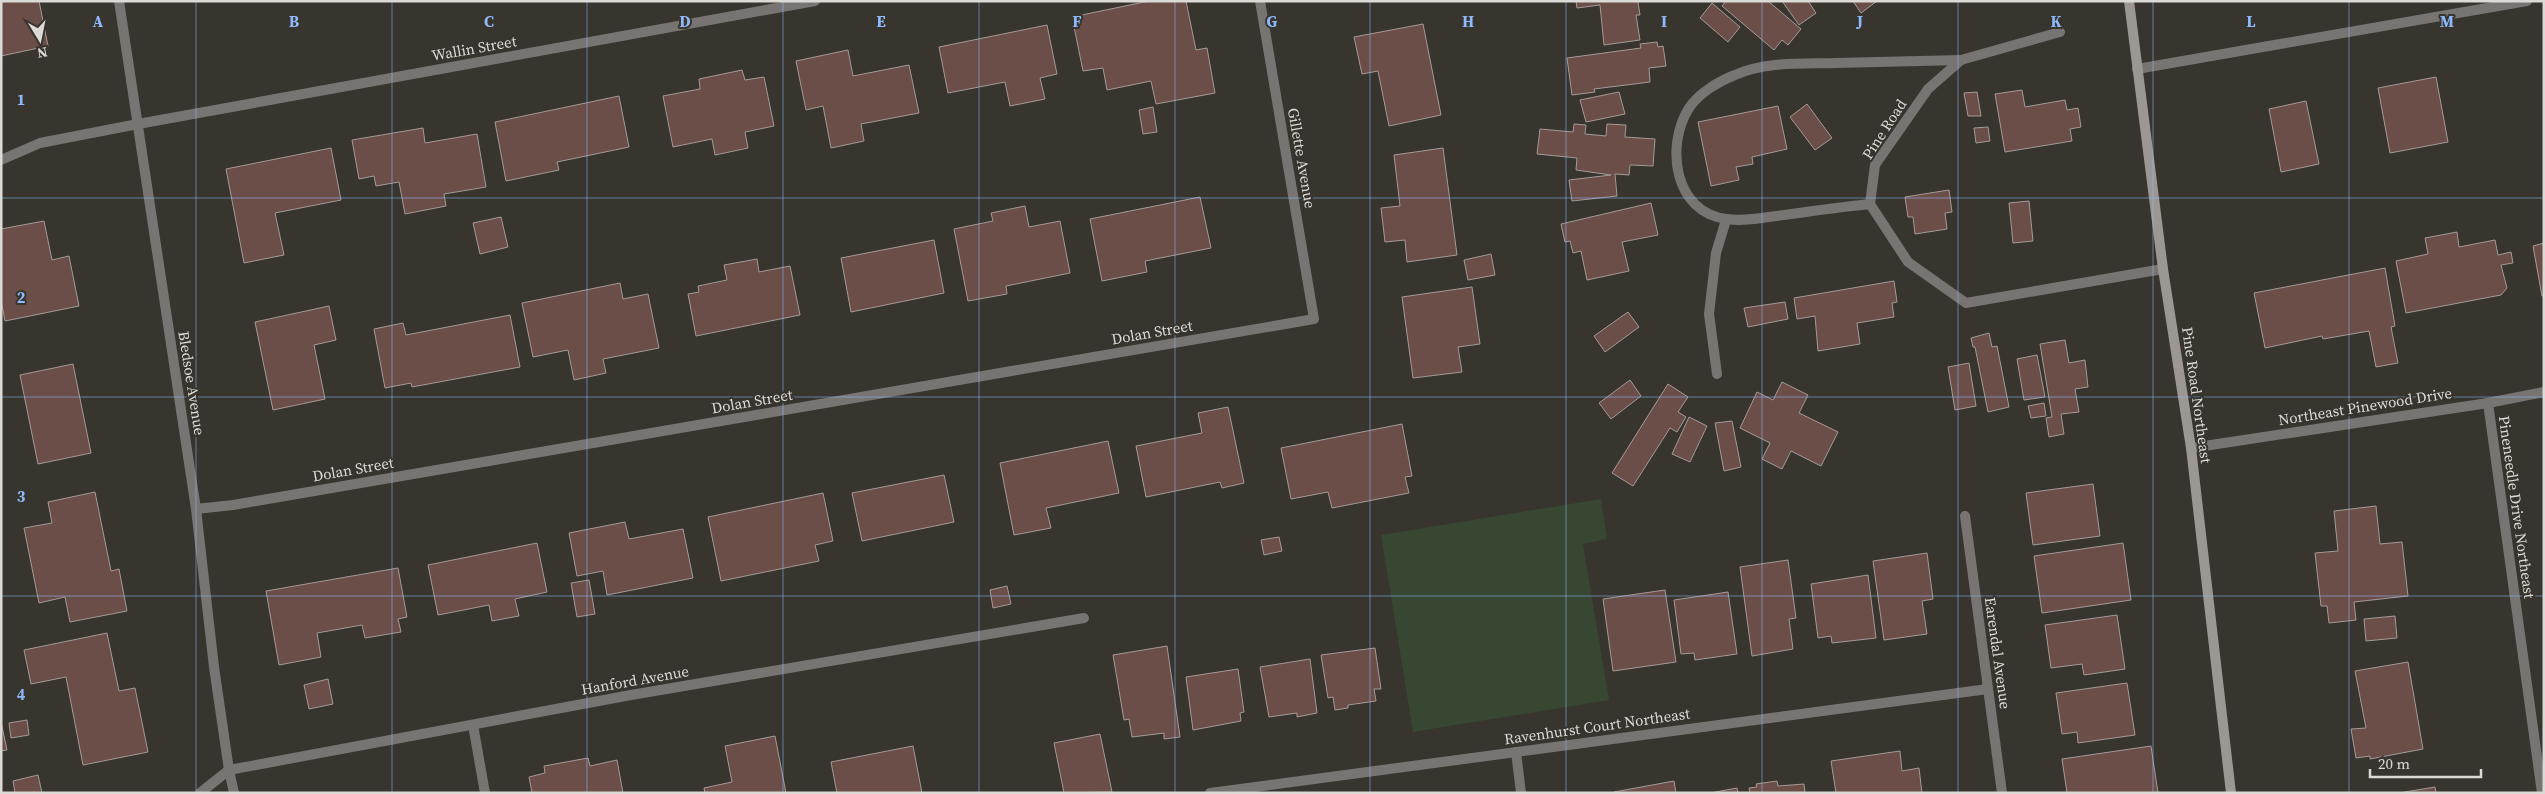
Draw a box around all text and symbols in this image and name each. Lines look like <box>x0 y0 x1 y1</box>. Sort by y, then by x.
text: A <box>93 10 104 32</box>
text: B <box>289 10 300 32</box>
text: C <box>484 10 494 32</box>
text: D <box>679 10 691 32</box>
text: E <box>876 10 886 32</box>
text: F <box>1072 10 1082 32</box>
text: G <box>1267 10 1278 32</box>
text: H <box>1462 10 1474 32</box>
text: I <box>1661 10 1667 32</box>
text: J <box>1856 10 1863 32</box>
text: K <box>2050 10 2062 32</box>
text: L <box>2246 10 2256 32</box>
text: M <box>2440 10 2454 32</box>
north arrow <box>15 15 65 65</box>
street label: Wallin Street <box>430 30 518 66</box>
text: N <box>35 42 49 64</box>
text: 1 <box>17 88 25 110</box>
street label: Pine Road <box>1857 94 1912 163</box>
street label: Gillette Avenue <box>1283 106 1321 210</box>
text: 2 <box>17 286 26 308</box>
street label: Dolan Street <box>1110 315 1194 349</box>
street label: Pine Road Northeast <box>2177 326 2217 465</box>
street label: Bledsoe Avenue <box>173 329 211 437</box>
street label: Northeast Pinewood Drive <box>2277 382 2454 430</box>
street label: Dolan Street <box>710 384 794 418</box>
street label: Pineneedle Drive Northeast <box>2494 414 2540 600</box>
street label: Dolan Street <box>311 452 395 486</box>
text: 3 <box>17 485 26 507</box>
street label: Earendal Avenue <box>1980 596 2016 711</box>
street label: Hanford Avenue <box>580 660 691 700</box>
text: 4 <box>17 683 26 705</box>
street label: Ravenhurst Court Northeast <box>1503 703 1691 749</box>
scale bar <box>2370 746 2481 778</box>
text: 20 m <box>2378 753 2410 774</box>

